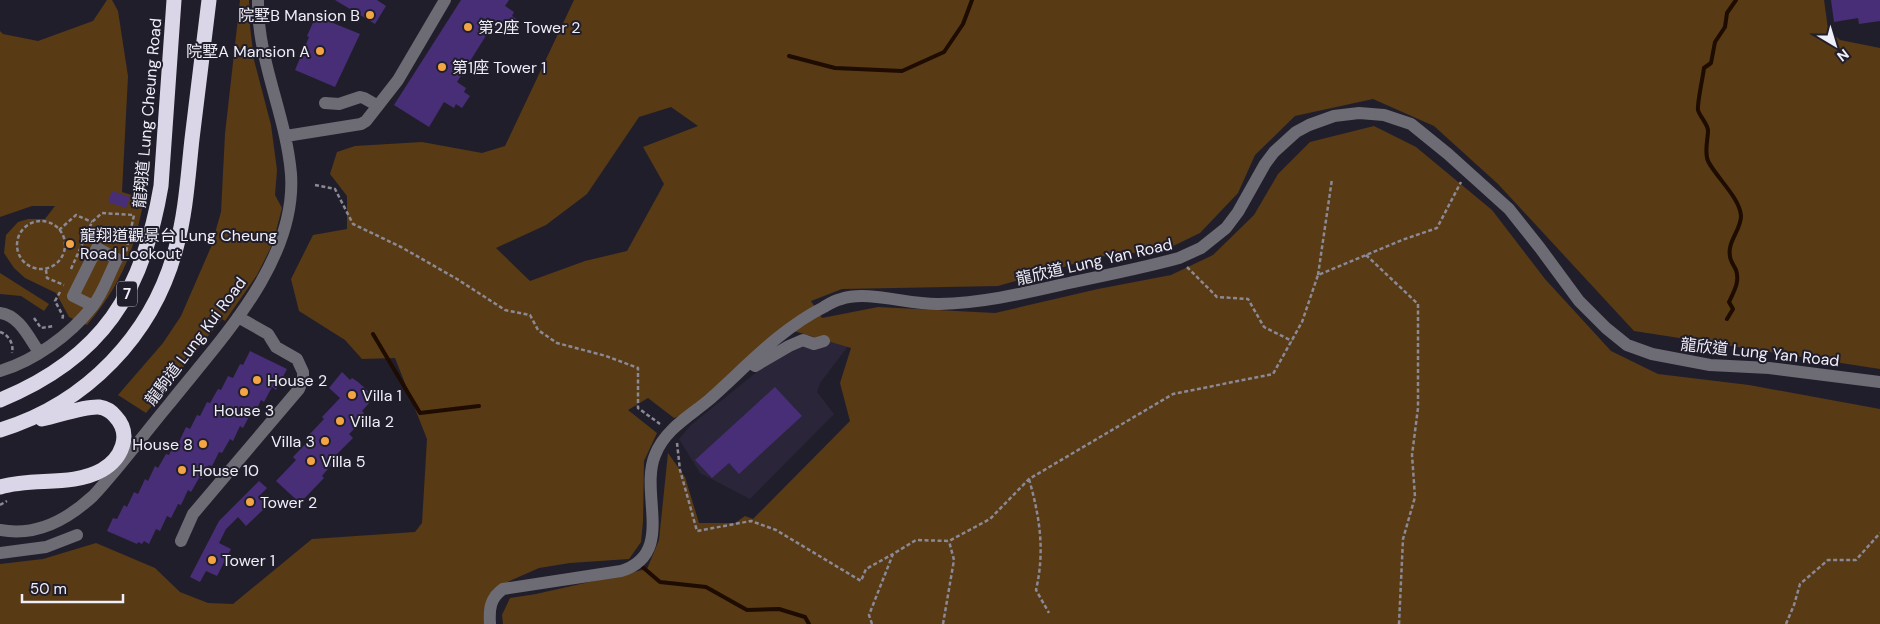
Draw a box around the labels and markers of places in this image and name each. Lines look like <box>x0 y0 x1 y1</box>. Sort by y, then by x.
place label: 院墅B Mansion B <box>238 5 360 26</box>
marker: 院墅B Mansion B <box>364 9 376 21</box>
place label: 第2座 Tower 2 <box>478 17 581 38</box>
marker: 第2座 Tower 2 <box>462 21 474 33</box>
place label: 院墅A Mansion A <box>186 41 310 62</box>
marker: 院墅A Mansion A <box>314 45 326 57</box>
place label: 第1座 Tower 1 <box>452 57 546 78</box>
marker: 第1座 Tower 1 <box>436 61 448 73</box>
place label: 龍翔道觀景台 Lung Cheung Road Lookout <box>80 225 277 264</box>
marker: 龍翔道觀景台 Lung Cheung Road Lookout <box>64 238 76 250</box>
place label: House 2 <box>267 370 327 391</box>
marker: House 2 <box>251 374 263 386</box>
place label: Villa 1 <box>362 385 402 406</box>
marker: House 3 <box>238 386 250 398</box>
marker: Villa 1 <box>346 389 358 401</box>
place label: House 3 <box>214 400 274 421</box>
place label: Villa 2 <box>350 411 394 432</box>
marker: Villa 2 <box>334 415 346 427</box>
place label: Villa 3 <box>271 431 315 452</box>
place label: House 8 <box>132 434 193 455</box>
marker: Villa 3 <box>319 435 331 447</box>
marker: House 8 <box>197 438 209 450</box>
place label: Villa 5 <box>321 451 365 472</box>
marker: Villa 5 <box>305 455 317 467</box>
place label: House 10 <box>192 460 259 481</box>
marker: House 10 <box>176 464 188 476</box>
place label: Tower 2 <box>260 492 317 513</box>
marker: Tower 2 <box>244 496 256 508</box>
place label: Tower 1 <box>222 550 275 571</box>
marker: Tower 1 <box>206 554 218 566</box>

